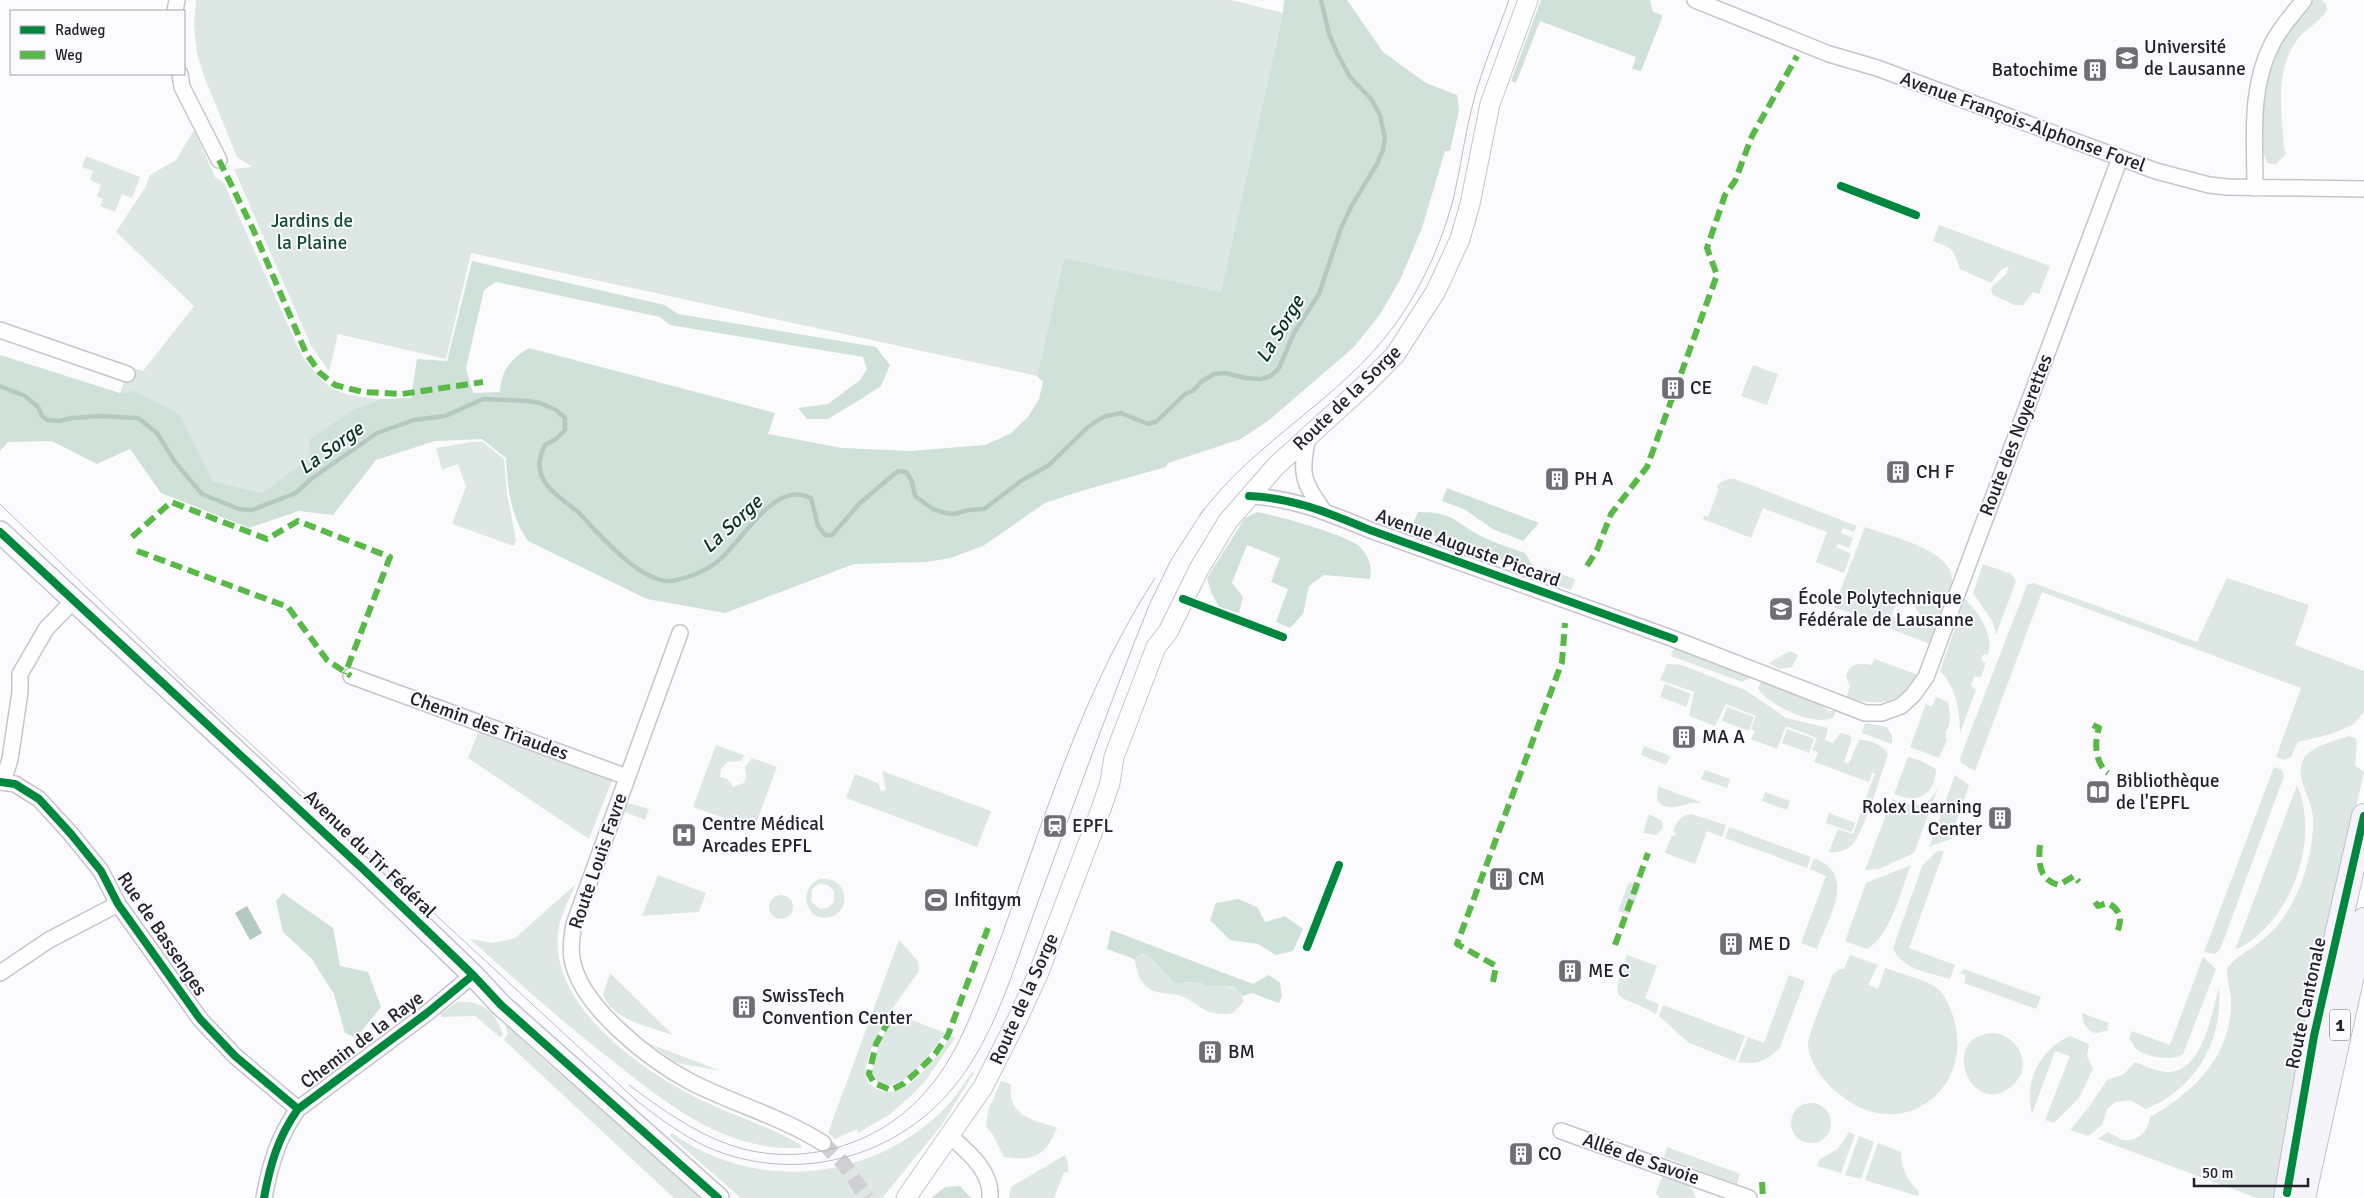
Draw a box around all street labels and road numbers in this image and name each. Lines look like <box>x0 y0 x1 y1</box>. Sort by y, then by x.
street label: Avenue François-Alphonse Forel <box>1897 66 2149 178</box>
street label: Route de la Sorge <box>1288 340 1406 456</box>
street label: Route des Noyerettes <box>1974 351 2058 519</box>
street label: Avenue Auguste Piccard <box>1372 503 1564 593</box>
street label: Chemin des Triaudes <box>406 686 572 766</box>
street label: Avenue du Tir Fédéral <box>299 785 441 923</box>
street label: Route Louis Favre <box>563 790 633 932</box>
street label: Rue de Bassenges <box>112 867 212 1001</box>
street label: Route de la Sorge <box>984 929 1064 1069</box>
street label: Route Cantonale <box>2280 935 2332 1071</box>
street label: Chemin de la Raye <box>296 986 428 1094</box>
road number: 1 <box>2330 1010 2350 1040</box>
street label: Allée de Savoie <box>1579 1128 1703 1190</box>

